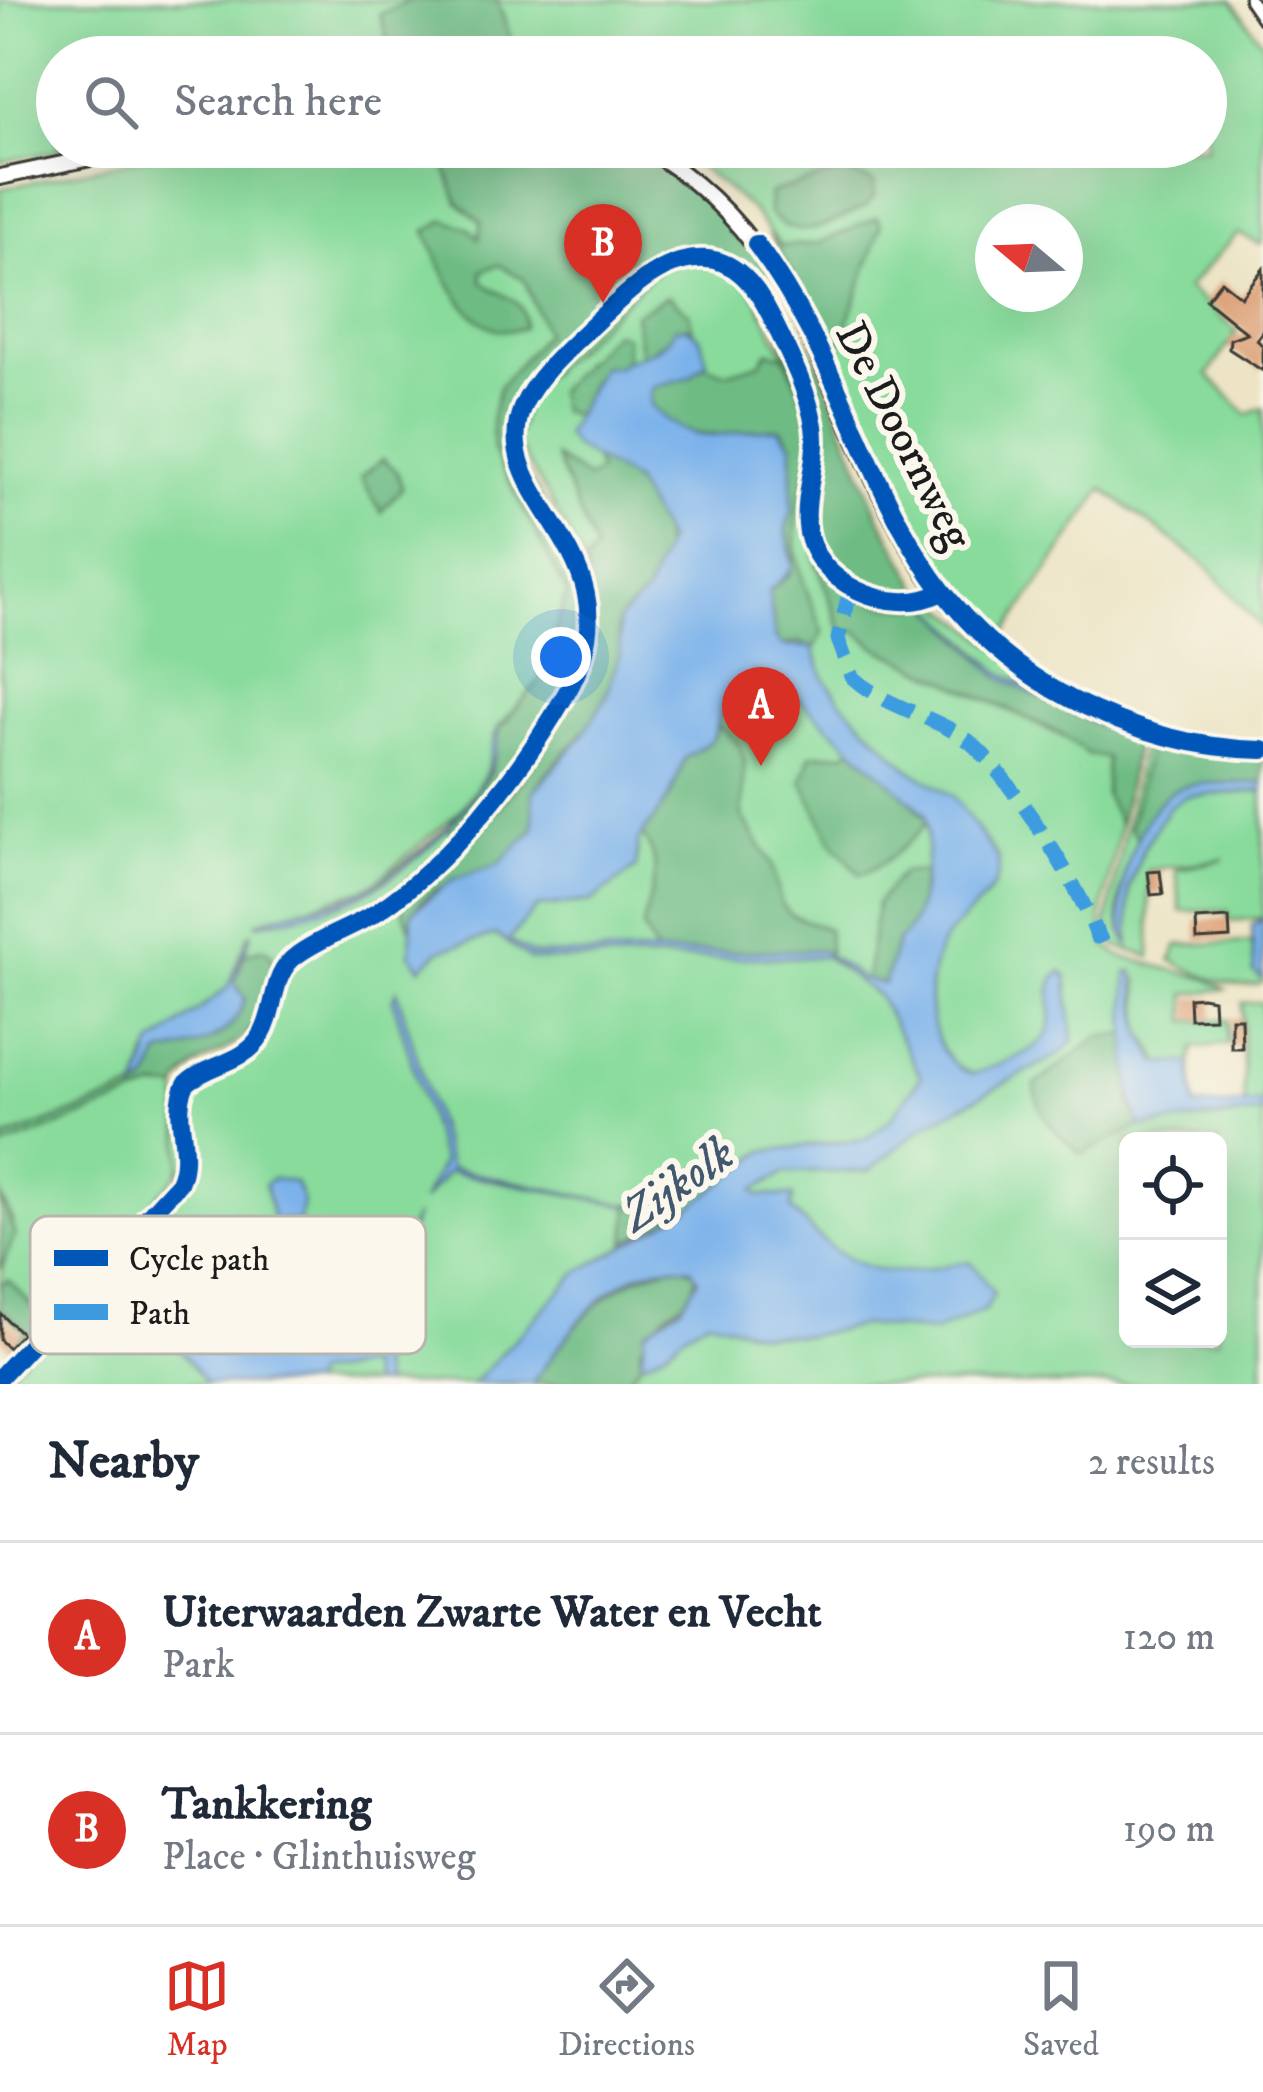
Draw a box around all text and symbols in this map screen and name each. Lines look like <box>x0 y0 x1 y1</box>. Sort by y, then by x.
search box <box>36 36 1227 168</box>
icon: search <box>78 69 144 135</box>
text: Search here <box>174 74 382 130</box>
pin: B <box>564 204 642 303</box>
north arrow <box>975 204 1083 312</box>
street label: De Doornweg <box>822 313 984 559</box>
your location <box>531 627 591 687</box>
pin: A <box>722 667 800 766</box>
water label: Zijkolk <box>608 1124 747 1247</box>
map controls <box>1119 1132 1227 1348</box>
button: locate <box>1119 1132 1227 1240</box>
legend <box>30 1216 426 1354</box>
text: Cycle path <box>129 1240 269 1281</box>
button: layers <box>1119 1240 1227 1348</box>
text: Path <box>129 1294 190 1335</box>
text: Nearby <box>48 1430 199 1494</box>
text: 2 results <box>1088 1438 1215 1487</box>
text: Uiterwaarden Zwarte Water en Vecht <box>162 1585 822 1641</box>
text: A <box>75 1613 99 1662</box>
text: 120 m <box>1123 1613 1215 1662</box>
text: Park <box>162 1641 235 1690</box>
text: Tankkering <box>162 1777 371 1833</box>
text: B <box>75 1805 99 1854</box>
text: 190 m <box>1123 1805 1215 1854</box>
text: Place · Glinthuisweg <box>162 1833 476 1882</box>
tab: Map <box>164 1953 230 2066</box>
tab: Directions <box>558 1953 695 2066</box>
tab: Saved <box>1023 1953 1099 2066</box>

